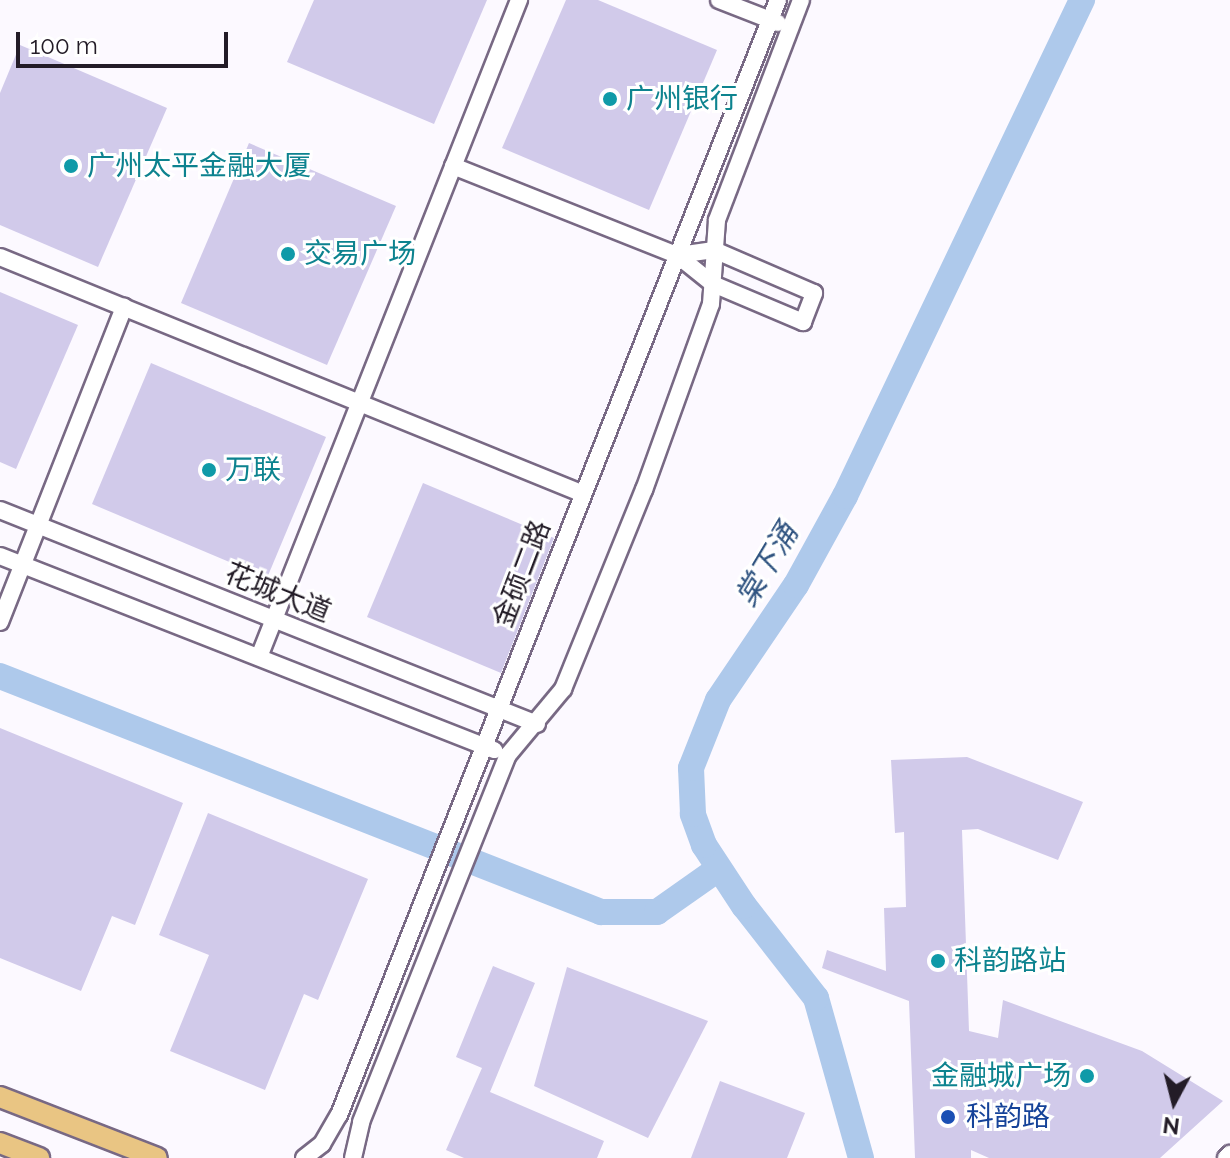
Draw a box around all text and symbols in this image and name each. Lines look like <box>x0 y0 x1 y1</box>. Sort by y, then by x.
scale bar <box>20 16 232 66</box>
text: 100 m <box>30 31 98 60</box>
place label: 广州银行 <box>626 82 738 116</box>
marker: 广州银行 <box>601 90 619 108</box>
place label: 广州太平金融大厦 <box>87 149 311 183</box>
marker: 广州太平金融大厦 <box>62 157 80 175</box>
place label: 交易广场 <box>304 237 416 271</box>
marker: 交易广场 <box>279 245 297 263</box>
place label: 万联 <box>225 453 281 487</box>
marker: 万联 <box>200 461 218 479</box>
street label: 金硕二路 <box>486 516 558 632</box>
water label: 棠下涌 <box>728 517 806 613</box>
street label: 花城大道 <box>220 556 336 630</box>
place label: 科韵路站 <box>954 944 1066 978</box>
marker: 科韵路站 <box>929 952 947 970</box>
place label: 金融城广场 <box>931 1059 1071 1093</box>
north arrow <box>1134 1062 1214 1142</box>
marker: 金融城广场 <box>1078 1067 1096 1085</box>
place label: 科韵路 <box>966 1100 1050 1134</box>
marker: 科韵路 <box>937 1106 959 1128</box>
text: N <box>1161 1112 1181 1140</box>

